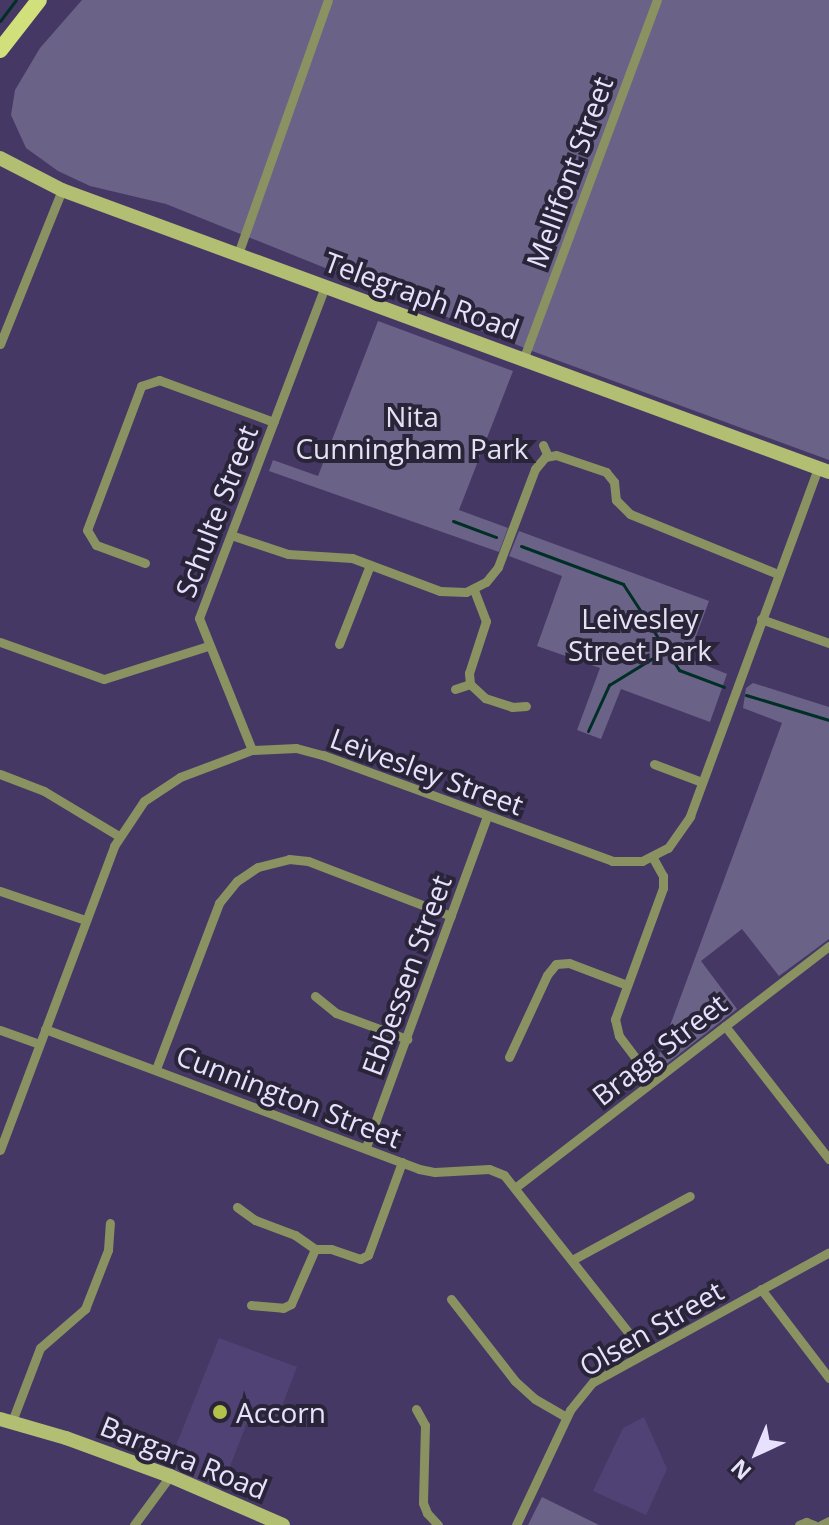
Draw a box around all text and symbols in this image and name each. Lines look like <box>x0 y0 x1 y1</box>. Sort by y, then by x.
street label: Mellifont Street <box>519 72 619 272</box>
street label: Telegraph Road <box>320 244 524 346</box>
park label: Nita Cunningham Park <box>295 399 529 465</box>
street label: Schulte Street <box>168 420 264 602</box>
park label: Leivesley Street Park <box>568 601 712 667</box>
street label: Leivesley Street <box>326 721 528 821</box>
street label: Ebbessen Street <box>354 870 458 1080</box>
street label: Bragg Street <box>585 986 733 1112</box>
street label: Cunnington Street <box>172 1038 406 1154</box>
street label: Olsen Street <box>573 1273 729 1383</box>
place label: Accorn <box>236 1395 326 1429</box>
marker: Accorn <box>211 1403 229 1421</box>
street label: Bargara Road <box>96 1408 272 1506</box>
north arrow <box>717 1413 797 1493</box>
text: N <box>723 1453 757 1487</box>

